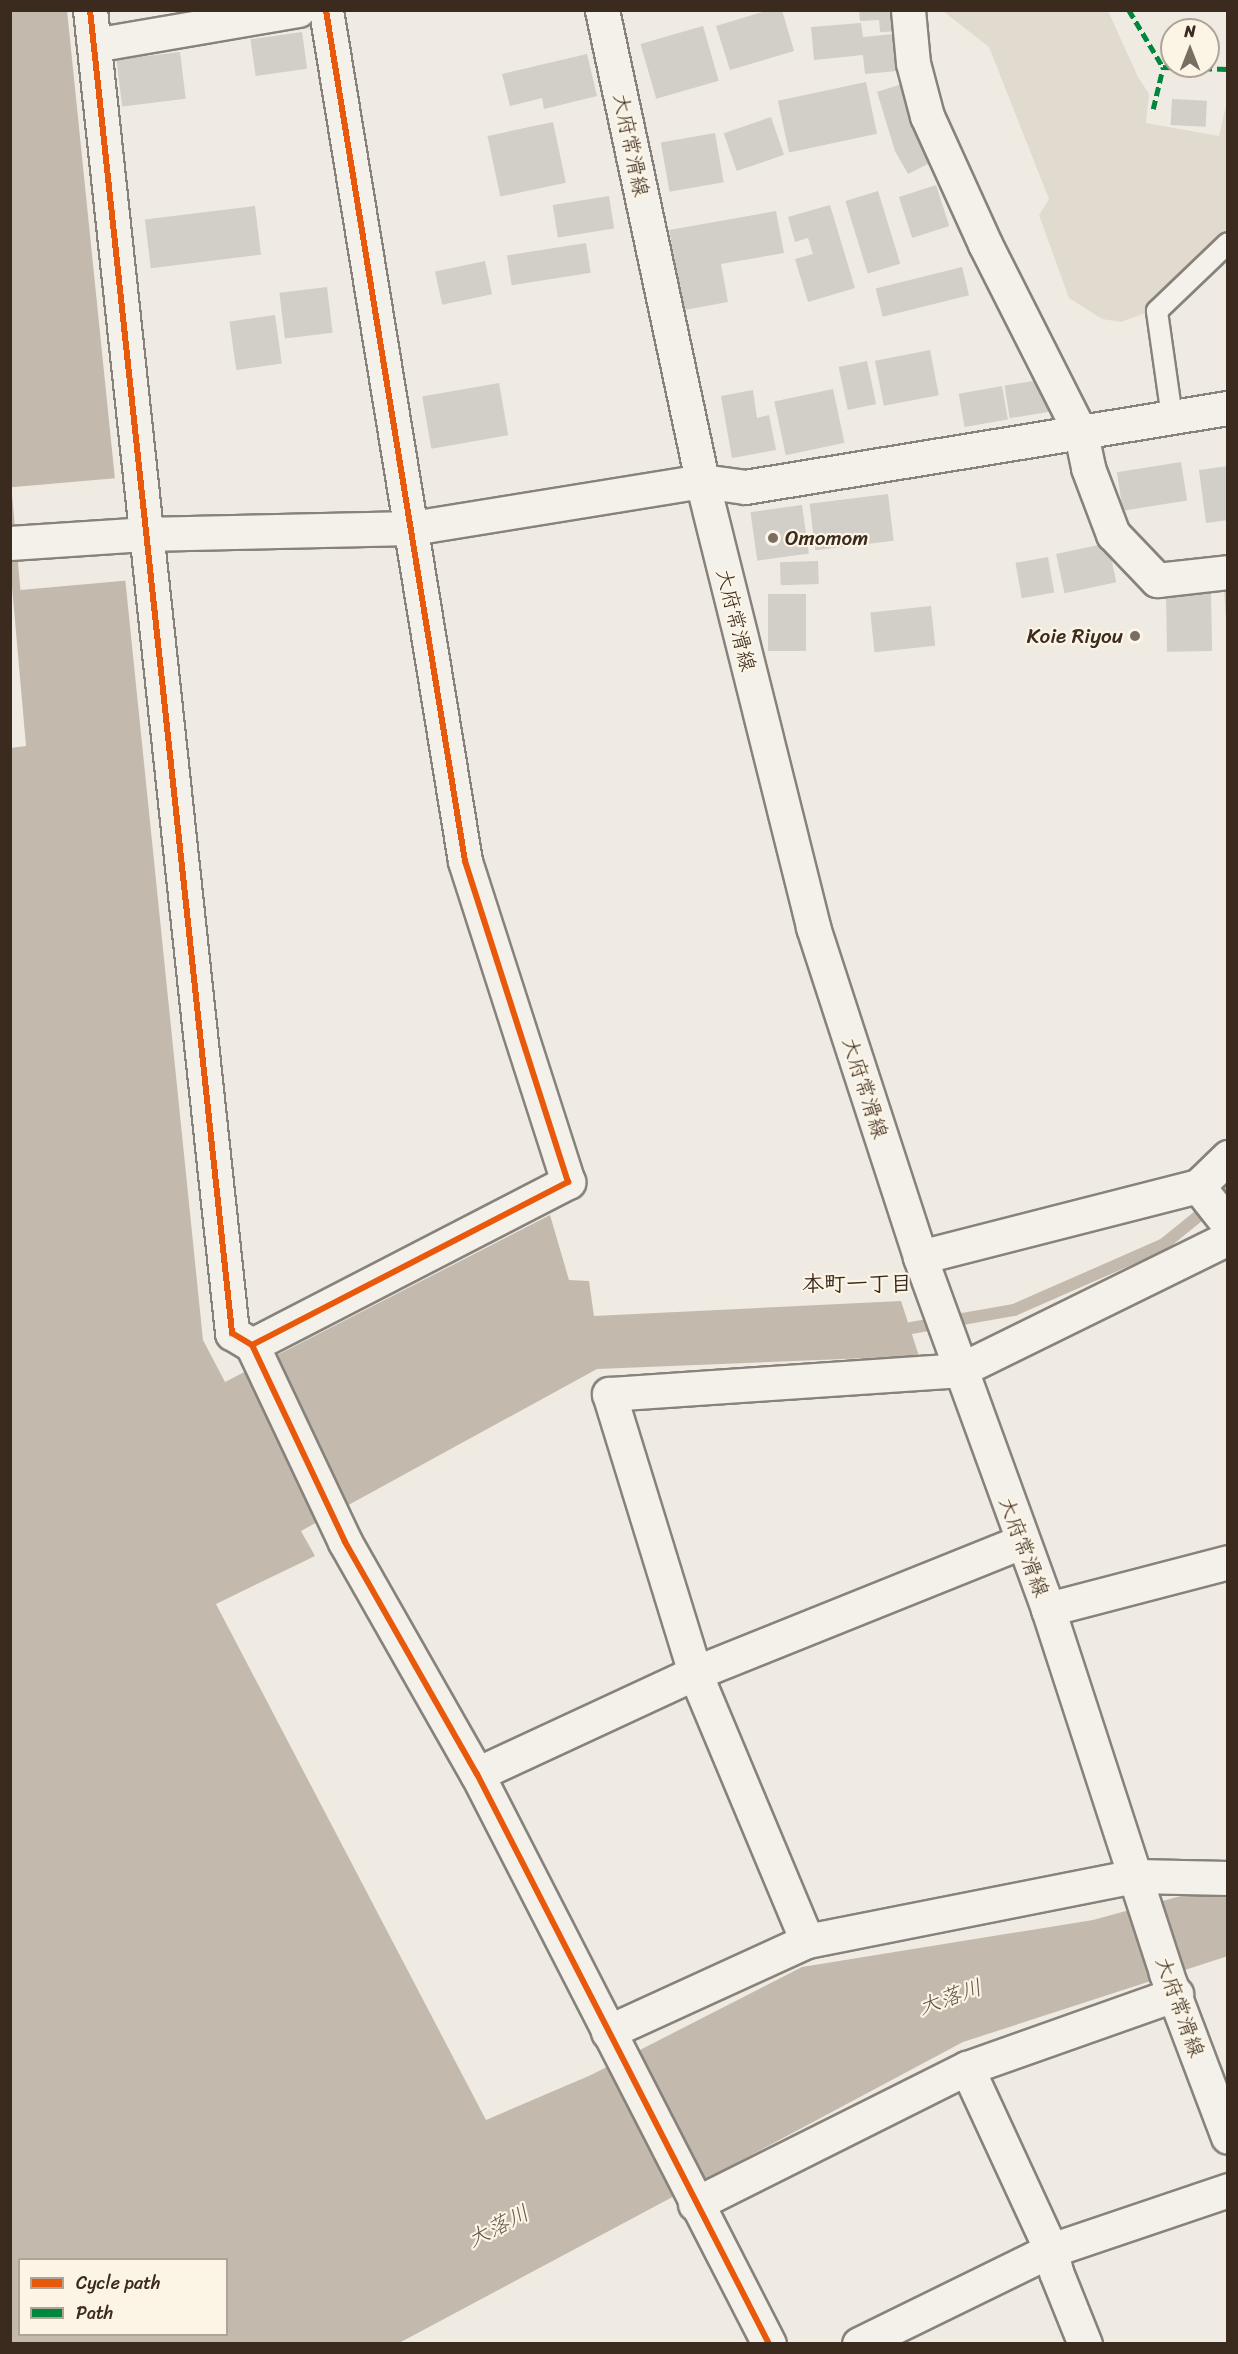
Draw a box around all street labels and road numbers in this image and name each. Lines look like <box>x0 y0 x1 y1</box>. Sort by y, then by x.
street label: 大府常滑線 <box>608 91 654 199</box>
street label: 大府常滑線 <box>711 566 761 674</box>
street label: 大府常滑線 <box>837 1034 893 1142</box>
street label: 大府常滑線 <box>993 1493 1055 1601</box>
street label: 大府常滑線 <box>1150 1953 1210 2061</box>

